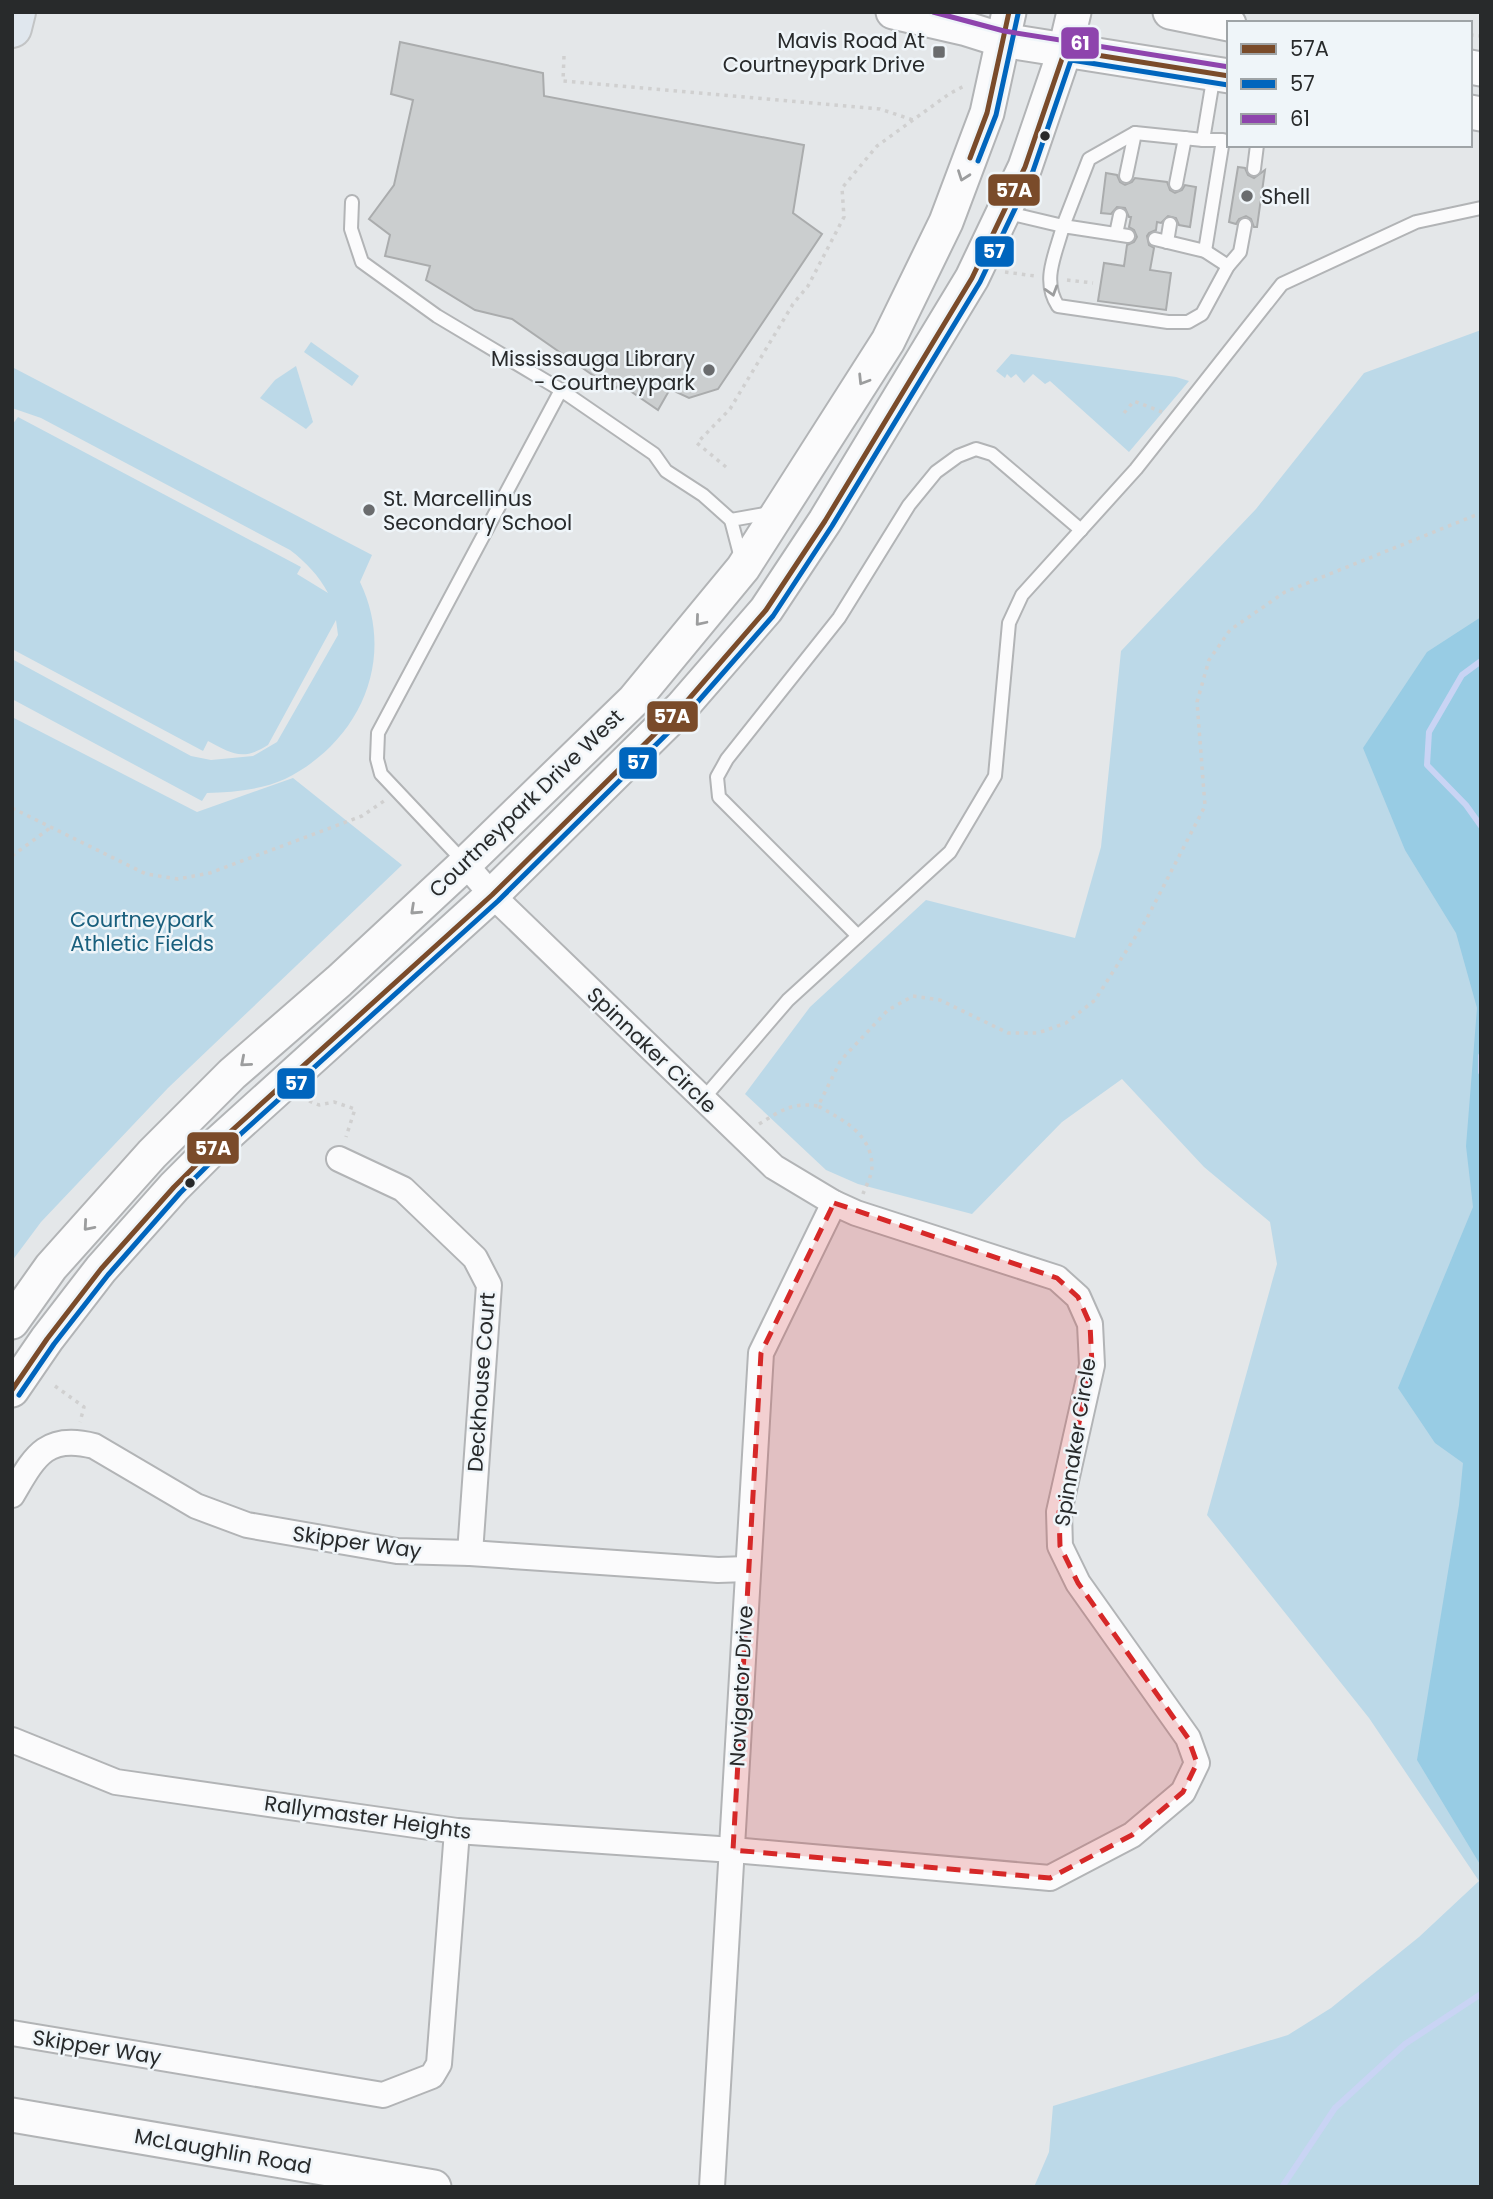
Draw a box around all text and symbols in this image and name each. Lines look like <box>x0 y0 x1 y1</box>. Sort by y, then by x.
legend <box>1227 21 1472 147</box>
place label: Mavis Road At Courtneypark Drive <box>723 26 925 79</box>
line badge: 61 <box>1060 26 1100 60</box>
text: 61 <box>1070 30 1090 57</box>
text: 57A <box>1290 34 1329 63</box>
marker: Mavis Road At Courtneypark Drive <box>931 44 947 60</box>
text: 57 <box>1290 69 1315 98</box>
text: 61 <box>1290 104 1310 133</box>
unlabelled marker <box>1038 129 1052 143</box>
one-way arrow <box>958 170 972 182</box>
line badge: 57A <box>987 173 1041 207</box>
text: 57A <box>996 177 1032 204</box>
place label: Shell <box>1261 182 1310 211</box>
marker: Shell <box>1239 188 1255 204</box>
line badge: 57 <box>974 235 1015 268</box>
text: 57 <box>983 238 1005 265</box>
one-way arrow <box>1044 284 1059 297</box>
place label: Mississauga Library - Courtneypark <box>491 344 695 397</box>
marker: Mississauga Library - Courtneypark <box>701 362 717 378</box>
one-way arrow <box>859 372 872 385</box>
place label: St. Marcellinus Secondary School <box>383 484 572 537</box>
marker: St. Marcellinus Secondary School <box>361 502 377 518</box>
one-way arrow <box>695 613 708 625</box>
line badge: 57A <box>646 700 699 733</box>
street label: Courtneypark Drive West <box>422 702 630 904</box>
text: 57A <box>654 703 690 730</box>
line badge: 57 <box>618 746 658 780</box>
text: 57 <box>627 749 649 776</box>
one-way arrow <box>410 902 423 914</box>
park label: Courtneypark Athletic Fields <box>70 905 214 958</box>
street label: Spinnaker Circle <box>581 980 723 1120</box>
one-way arrow <box>241 1054 254 1066</box>
line badge: 57 <box>276 1067 316 1100</box>
text: 57 <box>285 1070 307 1097</box>
line badge: 57A <box>186 1131 240 1165</box>
text: 57A <box>195 1135 231 1162</box>
unlabelled marker <box>183 1176 197 1190</box>
one-way arrow <box>84 1218 96 1231</box>
street label: Deckhouse Court <box>460 1291 502 1473</box>
street label: Spinnaker Circle <box>1047 1356 1103 1528</box>
street label: Skipper Way <box>291 1519 423 1565</box>
street label: Navigator Drive <box>722 1605 760 1767</box>
street label: Rallymaster Heights <box>263 1788 473 1846</box>
street label: Skipper Way <box>31 2023 163 2071</box>
street label: McLaughlin Road <box>132 2121 314 2181</box>

